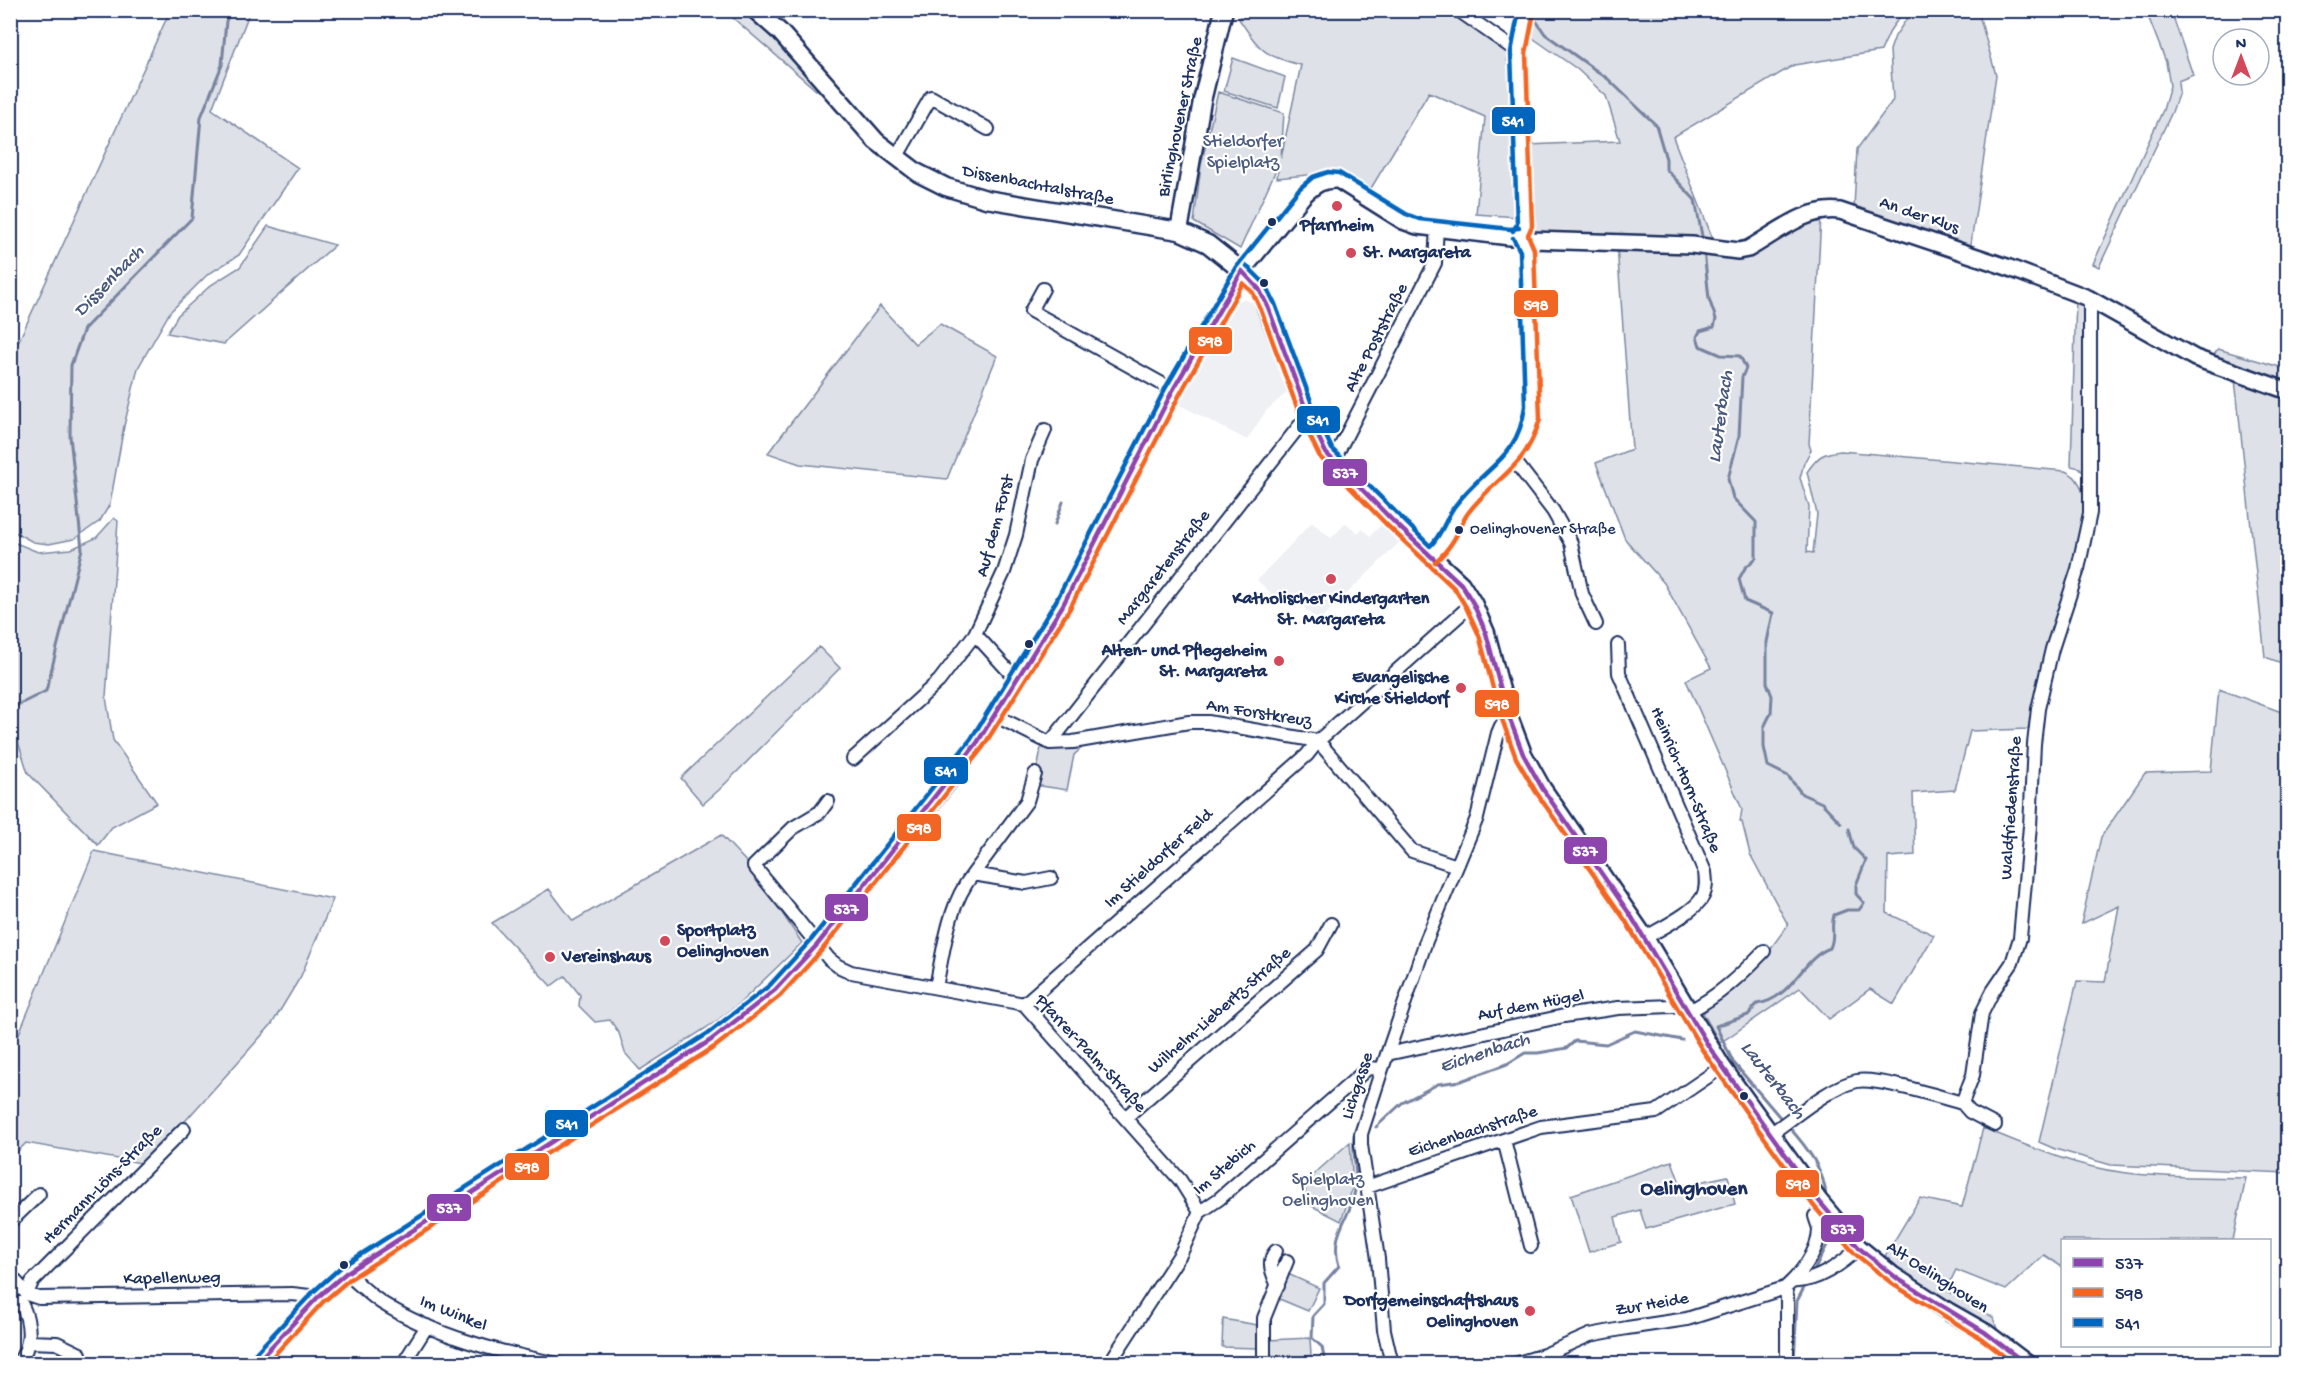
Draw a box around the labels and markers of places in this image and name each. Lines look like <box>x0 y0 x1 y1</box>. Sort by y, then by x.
marker: Pfarrheim <box>1330 199 1344 213</box>
unlabelled marker <box>1266 216 1278 228</box>
place label: Pfarrheim <box>1299 216 1374 237</box>
place label: St. Margareta <box>1363 243 1472 264</box>
marker: St. Margareta <box>1344 246 1358 260</box>
unlabelled marker <box>1258 277 1270 289</box>
place label: Oelinghovener Straße <box>1470 521 1616 540</box>
marker: Oelinghovener Straße <box>1453 524 1465 536</box>
marker: Katholischer Kindergarten St. Margareta <box>1324 572 1338 586</box>
place label: Katholischer Kindergarten St. Margareta <box>1232 589 1430 631</box>
unlabelled marker <box>1023 638 1035 650</box>
place label: Alten- und Pflegeheim St. Margareta <box>1101 641 1268 683</box>
marker: Alten- und Pflegeheim St. Margareta <box>1272 654 1286 668</box>
place label: Evangelische Kirche Stieldorf <box>1334 668 1450 710</box>
marker: Evangelische Kirche Stieldorf <box>1454 681 1468 695</box>
place label: Sportplatz Oelinghoven <box>677 921 769 963</box>
marker: Sportplatz Oelinghoven <box>658 934 672 948</box>
place label: Vereinshaus <box>561 947 652 968</box>
marker: Vereinshaus <box>543 950 557 964</box>
unlabelled marker <box>1738 1090 1750 1102</box>
unlabelled marker <box>338 1259 350 1271</box>
place label: Dorfgemeinschaftshaus Oelinghoven <box>1342 1291 1519 1333</box>
marker: Dorfgemeinschaftshaus Oelinghoven <box>1523 1304 1537 1318</box>

